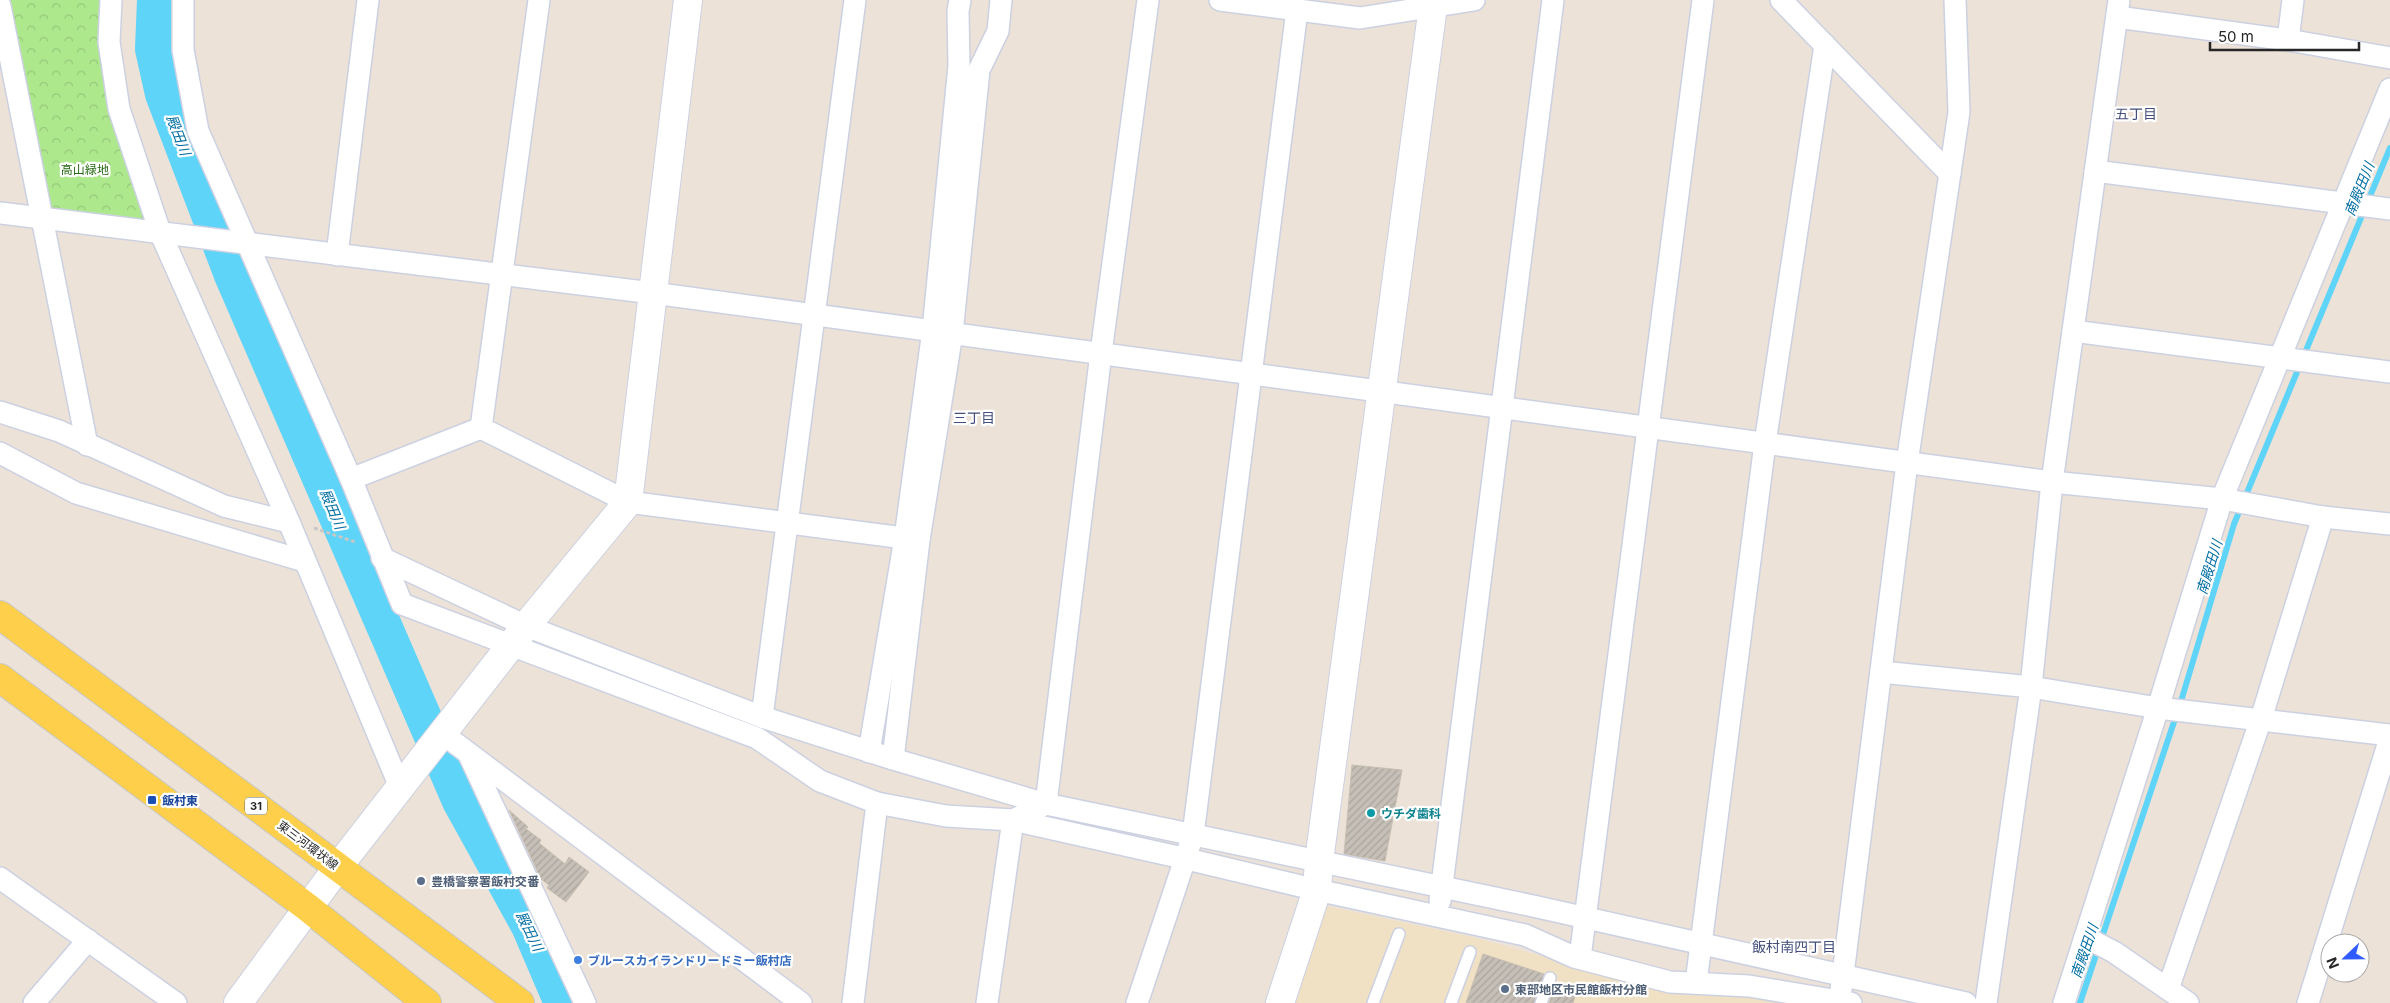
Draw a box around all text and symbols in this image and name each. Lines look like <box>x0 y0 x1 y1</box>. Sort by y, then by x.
scale bar <box>2210 20 2359 52</box>
text: 50 m <box>2218 27 2254 46</box>
district label: 五丁目 <box>2115 105 2157 122</box>
water label: 殿田川 <box>164 112 195 160</box>
water label: 南殿田川 <box>2341 158 2378 218</box>
park label: 高山緑地 <box>61 162 109 177</box>
district label: 三丁目 <box>953 409 995 426</box>
water label: 殿田川 <box>317 486 350 533</box>
water label: 南殿田川 <box>2193 536 2226 596</box>
place label: 飯村東 <box>162 793 198 808</box>
marker: 飯村東 <box>146 794 158 806</box>
road number: 31 <box>245 798 267 814</box>
place label: ウチダ歯科 <box>1381 806 1441 821</box>
marker: ウチダ歯科 <box>1365 807 1377 819</box>
street label: 東三河環状線 <box>275 817 341 873</box>
place label: 豊橋警察署飯村交番 <box>431 874 540 889</box>
marker: 豊橋警察署飯村交番 <box>415 875 427 887</box>
water label: 殿田川 <box>513 908 548 955</box>
water label: 南殿田川 <box>2067 920 2102 980</box>
north arrow <box>2320 933 2370 983</box>
district label: 飯村南四丁目 <box>1752 938 1836 955</box>
place label: ブルースカイランドリードミー飯村店 <box>588 953 791 968</box>
marker: ブルースカイランドリードミー飯村店 <box>572 954 584 966</box>
text: N <box>2323 955 2342 971</box>
place label: 東部地区市民館飯村分館 <box>1515 982 1647 997</box>
marker: 東部地区市民館飯村分館 <box>1499 983 1511 995</box>

